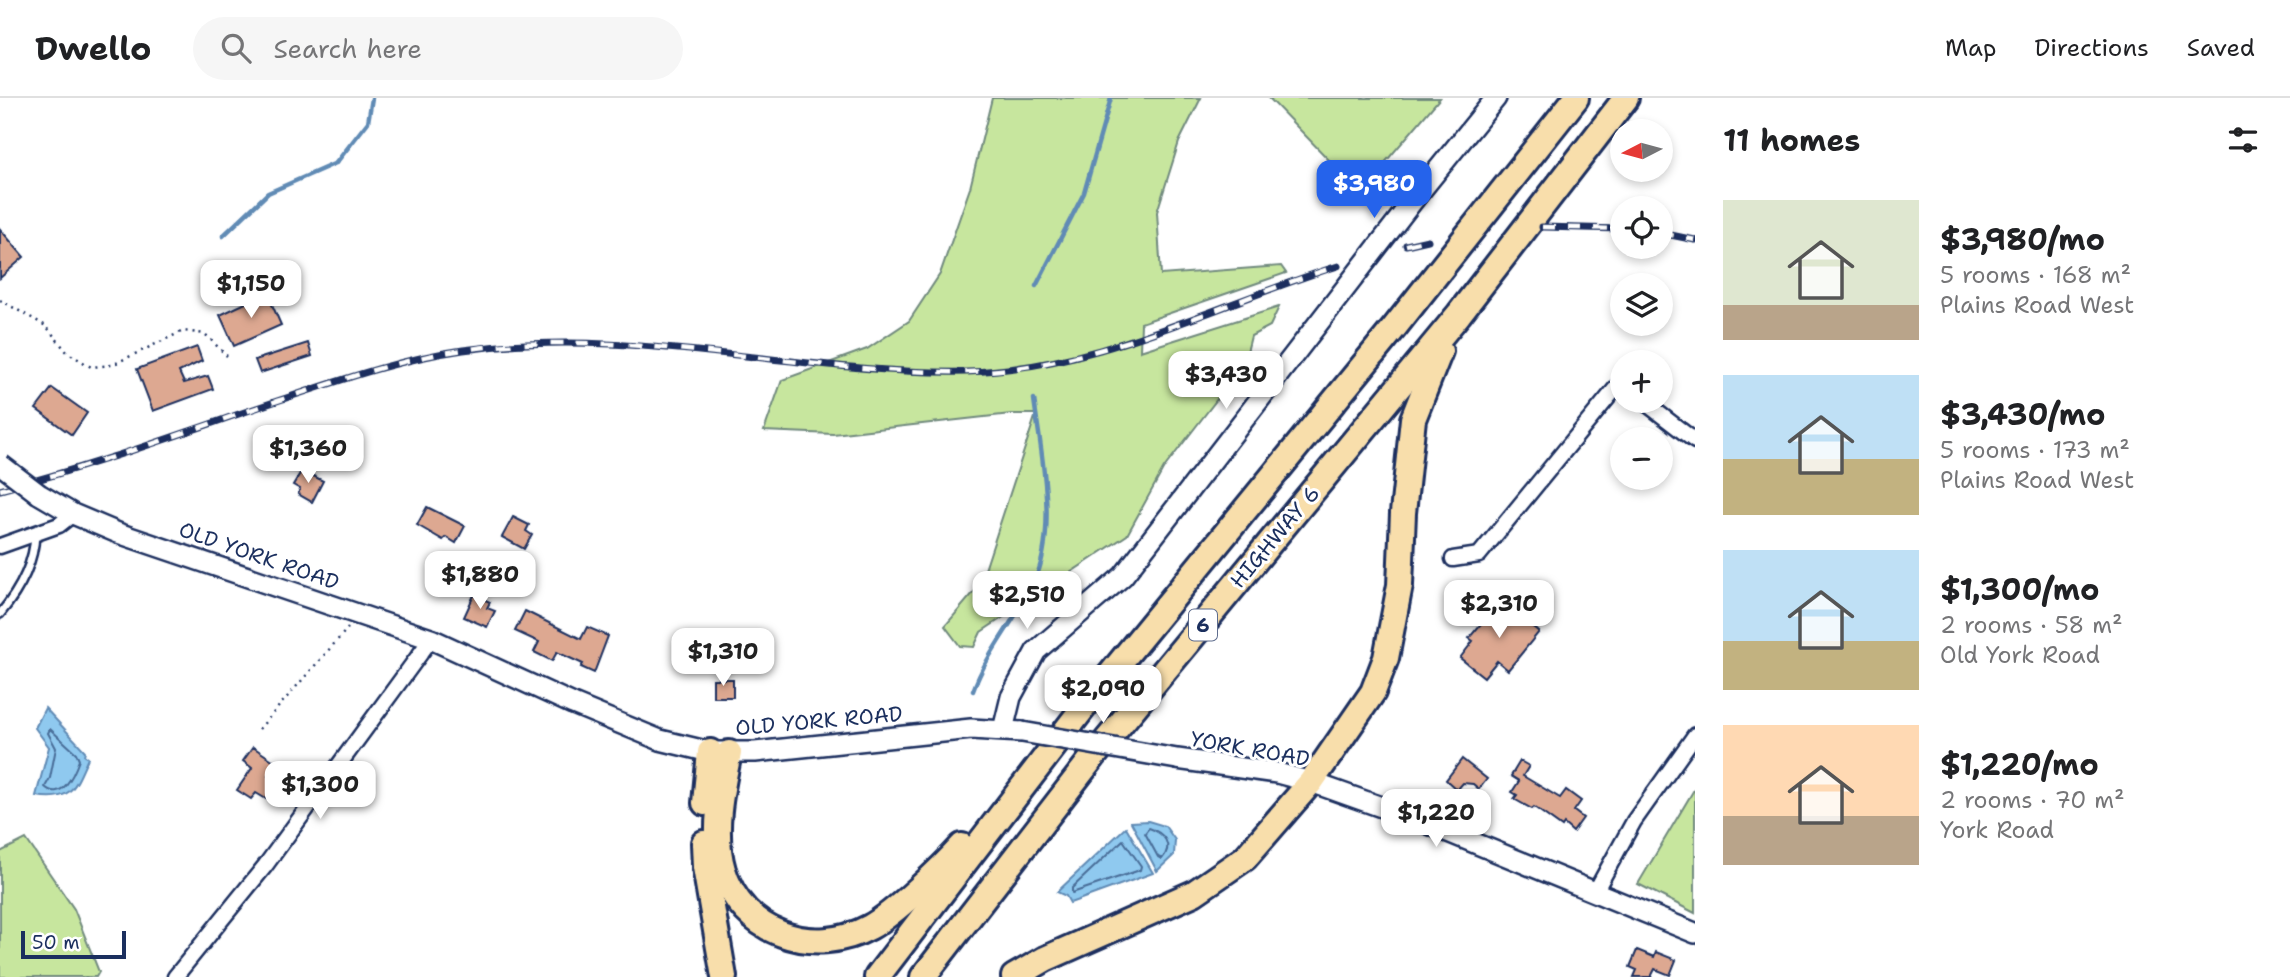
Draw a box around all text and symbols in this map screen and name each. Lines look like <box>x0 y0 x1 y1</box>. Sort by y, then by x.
search box <box>193 17 683 80</box>
text: Dwello <box>35 26 151 71</box>
icon: search <box>217 29 255 67</box>
text: Search here <box>273 31 422 66</box>
text: Map <box>1945 32 1996 64</box>
text: Directions <box>2034 32 2149 64</box>
text: Saved <box>2187 32 2255 64</box>
north arrow <box>1610 119 1673 182</box>
map controls <box>1610 119 1673 490</box>
text: 11 homes <box>1723 120 1860 161</box>
icon: filters <box>2224 121 2262 159</box>
pin: $3,980 <box>1317 160 1431 220</box>
text: $3,980 <box>1333 168 1415 198</box>
button: locate <box>1610 196 1673 259</box>
text: $3,980/mo <box>1940 219 2105 260</box>
icon: home <box>1779 228 1863 312</box>
pin: $1,150 <box>194 260 308 320</box>
text: 5 rooms · 168 m² <box>1940 260 2131 290</box>
text: $1,150 <box>216 268 286 298</box>
button: layers <box>1610 273 1673 336</box>
text: Plains Road West <box>1940 290 2134 320</box>
button: + <box>1610 350 1673 413</box>
pin: $3,430 <box>1169 352 1283 411</box>
text: $3,430 <box>1184 359 1268 389</box>
text: $3,430/mo <box>1940 394 2105 435</box>
icon: home <box>1779 403 1863 487</box>
pin: $1,360 <box>251 426 365 485</box>
button: − <box>1610 427 1673 490</box>
text: $1,360 <box>269 433 347 463</box>
text: 5 rooms · 173 m² <box>1940 435 2130 465</box>
text: Plains Road West <box>1940 465 2134 495</box>
street label: HIGHWAY 6 <box>1224 480 1326 594</box>
street label: OLD YORK ROAD <box>175 515 343 597</box>
pin: $1,880 <box>423 552 537 611</box>
text: $1,880 <box>441 559 519 589</box>
text: $1,300/mo <box>1940 569 2100 610</box>
pin: $2,510 <box>970 572 1084 631</box>
icon: home <box>1779 578 1863 662</box>
text: $2,510 <box>989 579 1065 609</box>
pin: $2,310 <box>1442 580 1556 640</box>
text: $2,310 <box>1460 588 1538 618</box>
road number: 6 <box>1189 610 1217 640</box>
text: 2 rooms · 58 m² <box>1940 610 2123 640</box>
pin: $1,310 <box>666 628 780 688</box>
text: $1,310 <box>687 636 759 666</box>
text: Old York Road <box>1940 640 2100 670</box>
pin: $2,090 <box>1046 666 1160 725</box>
text: $2,090 <box>1061 673 1145 703</box>
street label: OLD YORK ROAD <box>734 700 904 742</box>
street label: YORK ROAD <box>1188 725 1312 773</box>
text: $1,220/mo <box>1940 744 2099 785</box>
icon: home <box>1779 753 1863 837</box>
pin: $1,300 <box>263 762 377 821</box>
text: $1,300 <box>281 769 359 799</box>
text: 2 rooms · 70 m² <box>1940 785 2125 815</box>
pin: $1,220 <box>1379 790 1493 849</box>
text: $1,220 <box>1397 797 1475 827</box>
text: York Road <box>1940 815 2054 845</box>
scale bar <box>21 928 126 960</box>
text: 50 m <box>32 930 80 955</box>

